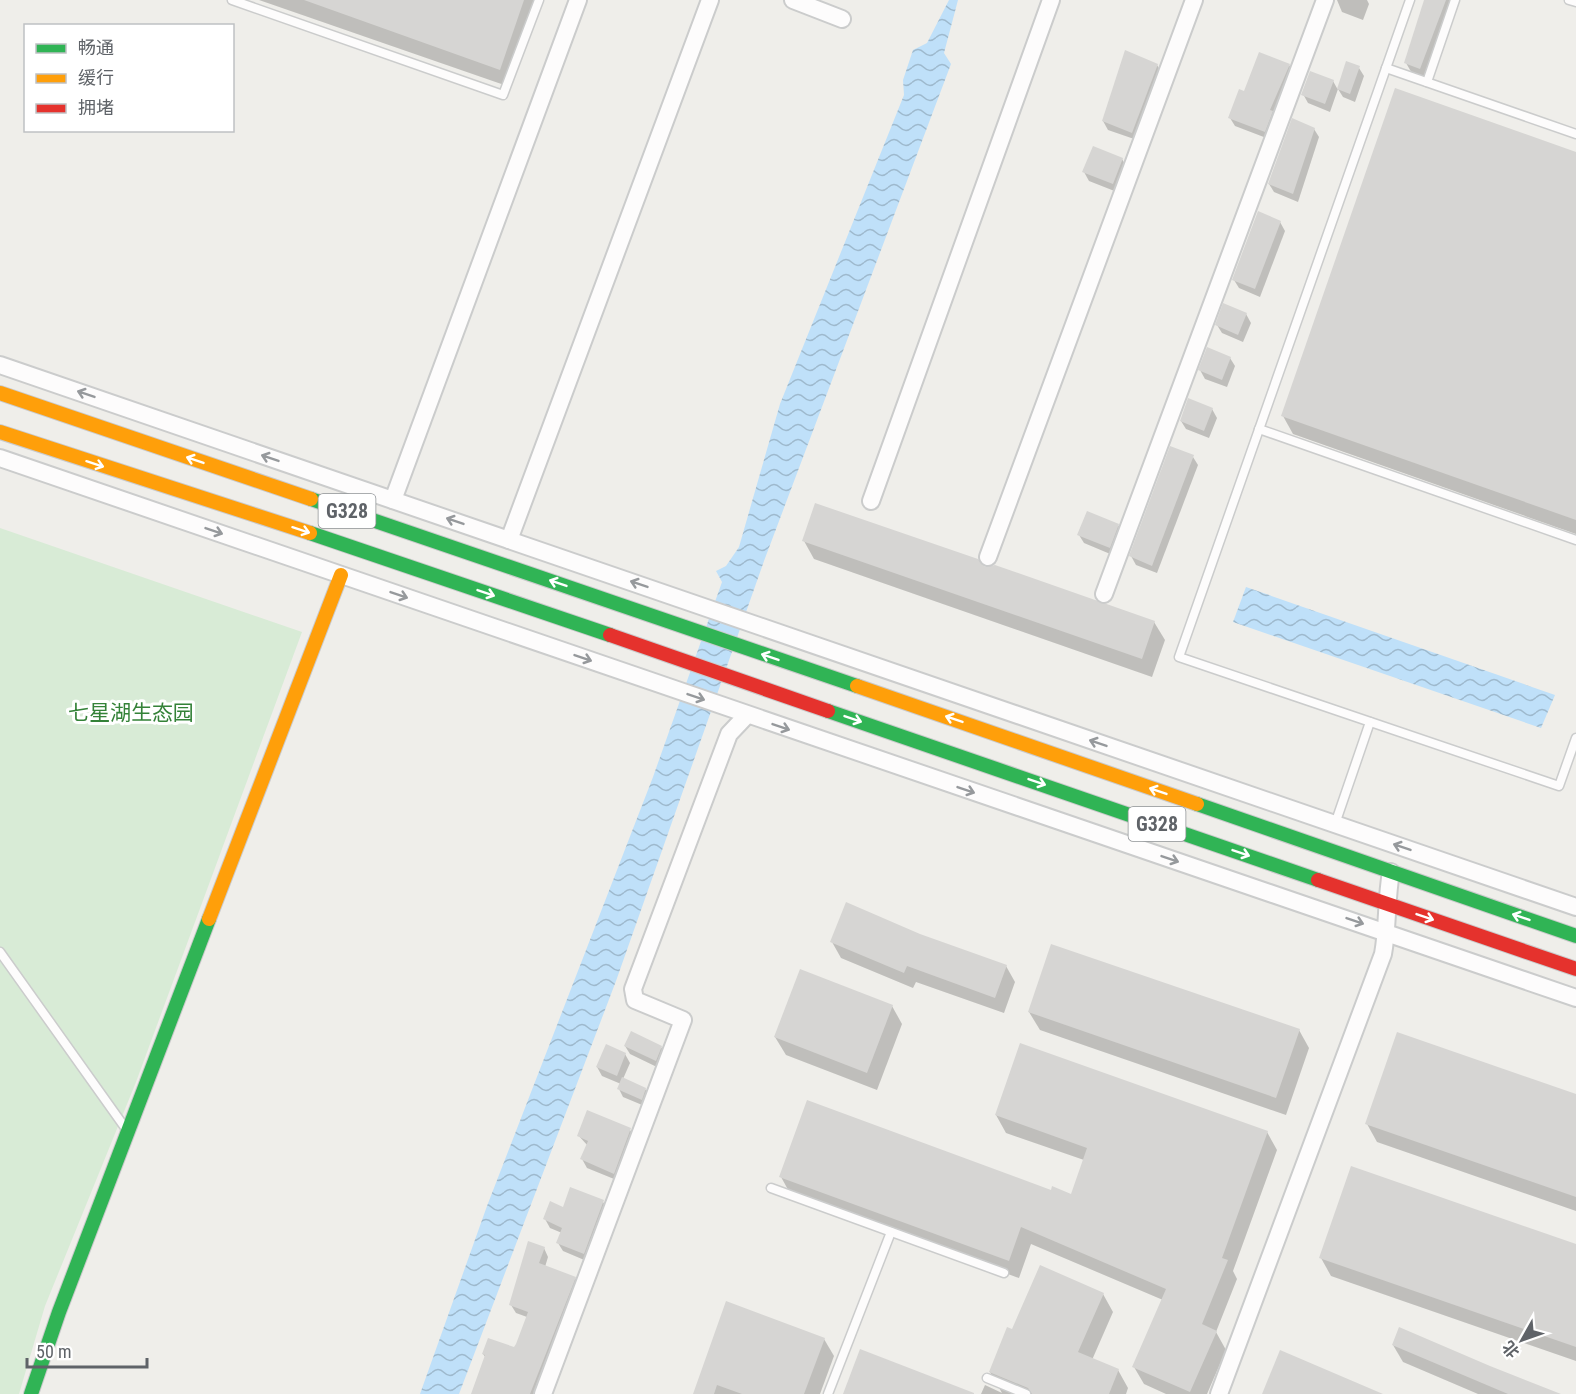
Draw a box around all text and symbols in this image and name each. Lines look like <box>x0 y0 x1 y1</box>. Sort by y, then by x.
legend <box>24 24 234 132</box>
text: 畅通 <box>78 37 114 58</box>
text: 缓行 <box>78 67 114 88</box>
text: 拥堵 <box>78 97 114 118</box>
one-way arrow <box>77 388 96 399</box>
one-way arrow <box>262 451 280 462</box>
one-way arrow <box>186 453 205 464</box>
one-way arrow <box>85 459 104 470</box>
road number: G328 <box>318 494 376 528</box>
one-way arrow <box>446 515 465 526</box>
one-way arrow <box>291 525 310 536</box>
one-way arrow <box>204 527 223 538</box>
one-way arrow <box>549 577 568 588</box>
one-way arrow <box>630 578 649 589</box>
one-way arrow <box>476 588 495 599</box>
one-way arrow <box>389 590 407 601</box>
one-way arrow <box>761 650 780 661</box>
one-way arrow <box>573 654 592 665</box>
one-way arrow <box>686 693 705 704</box>
park label: 七星湖生态园 <box>68 701 194 725</box>
one-way arrow <box>945 713 964 724</box>
one-way arrow <box>843 715 862 726</box>
one-way arrow <box>772 722 790 733</box>
one-way arrow <box>1089 736 1108 747</box>
one-way arrow <box>1027 778 1046 789</box>
one-way arrow <box>1149 784 1168 795</box>
one-way arrow <box>956 786 975 797</box>
road number: G328 <box>1128 807 1186 841</box>
one-way arrow <box>1392 841 1411 852</box>
one-way arrow <box>1231 849 1250 860</box>
one-way arrow <box>1160 855 1179 866</box>
one-way arrow <box>1512 911 1531 922</box>
one-way arrow <box>1416 912 1435 923</box>
one-way arrow <box>1345 917 1364 928</box>
north arrow <box>1492 1310 1552 1370</box>
scale bar <box>27 1331 147 1369</box>
text: 北 <box>1498 1337 1523 1362</box>
text: 50 m <box>36 1341 71 1362</box>

